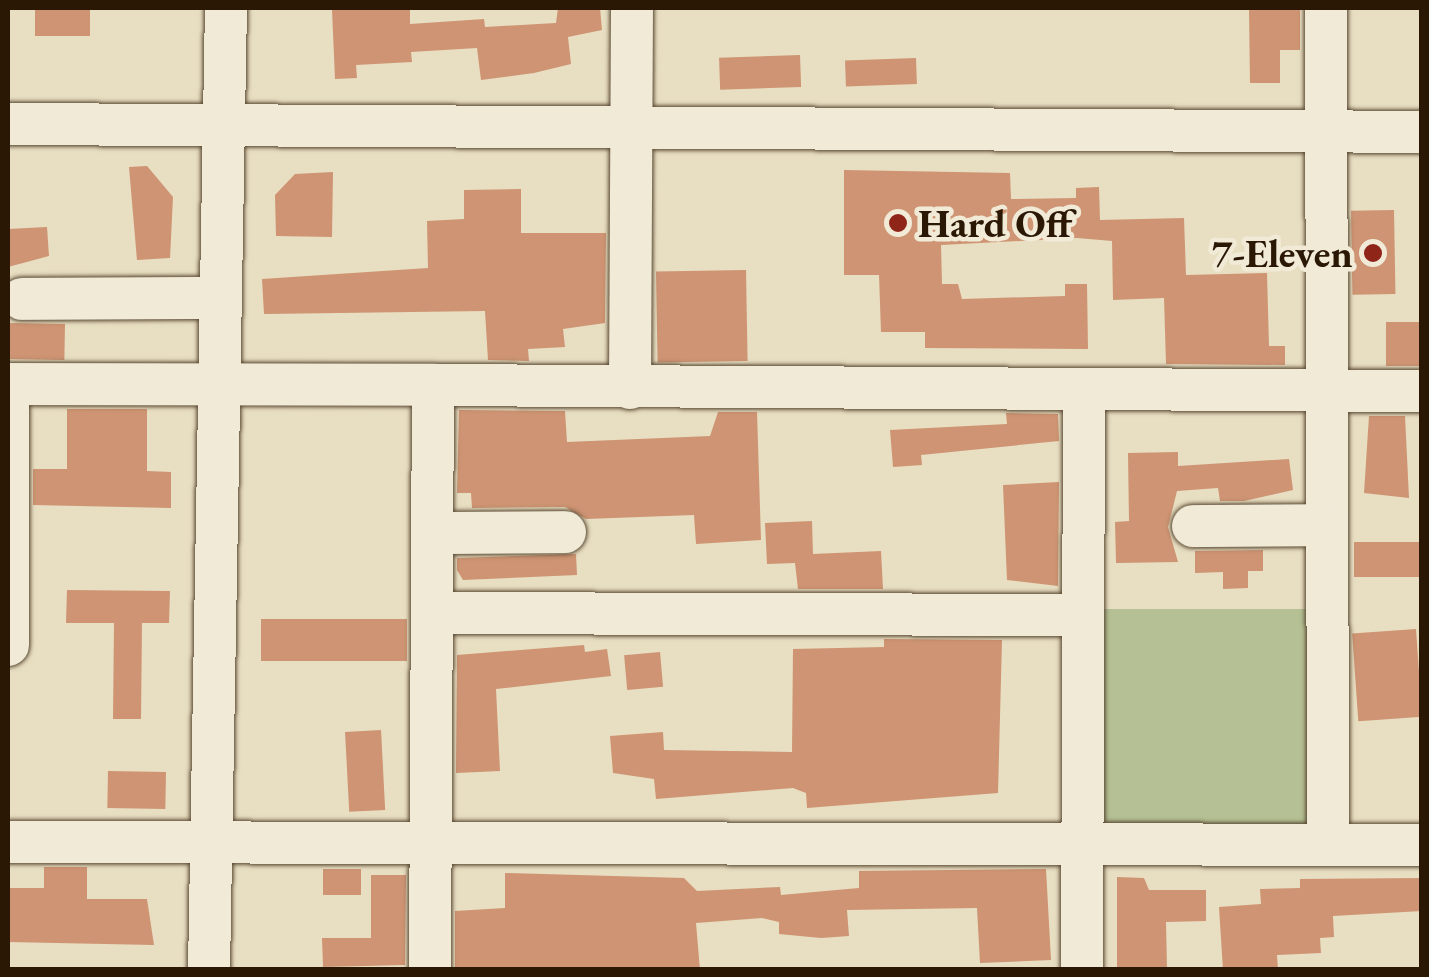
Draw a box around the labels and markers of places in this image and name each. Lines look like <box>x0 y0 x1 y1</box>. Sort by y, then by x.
place label: Hard Off <box>918 199 1072 247</box>
marker: Hard Off <box>887 212 909 234</box>
place label: 7-Eleven <box>1211 229 1353 277</box>
marker: 7-Eleven <box>1362 242 1384 264</box>

